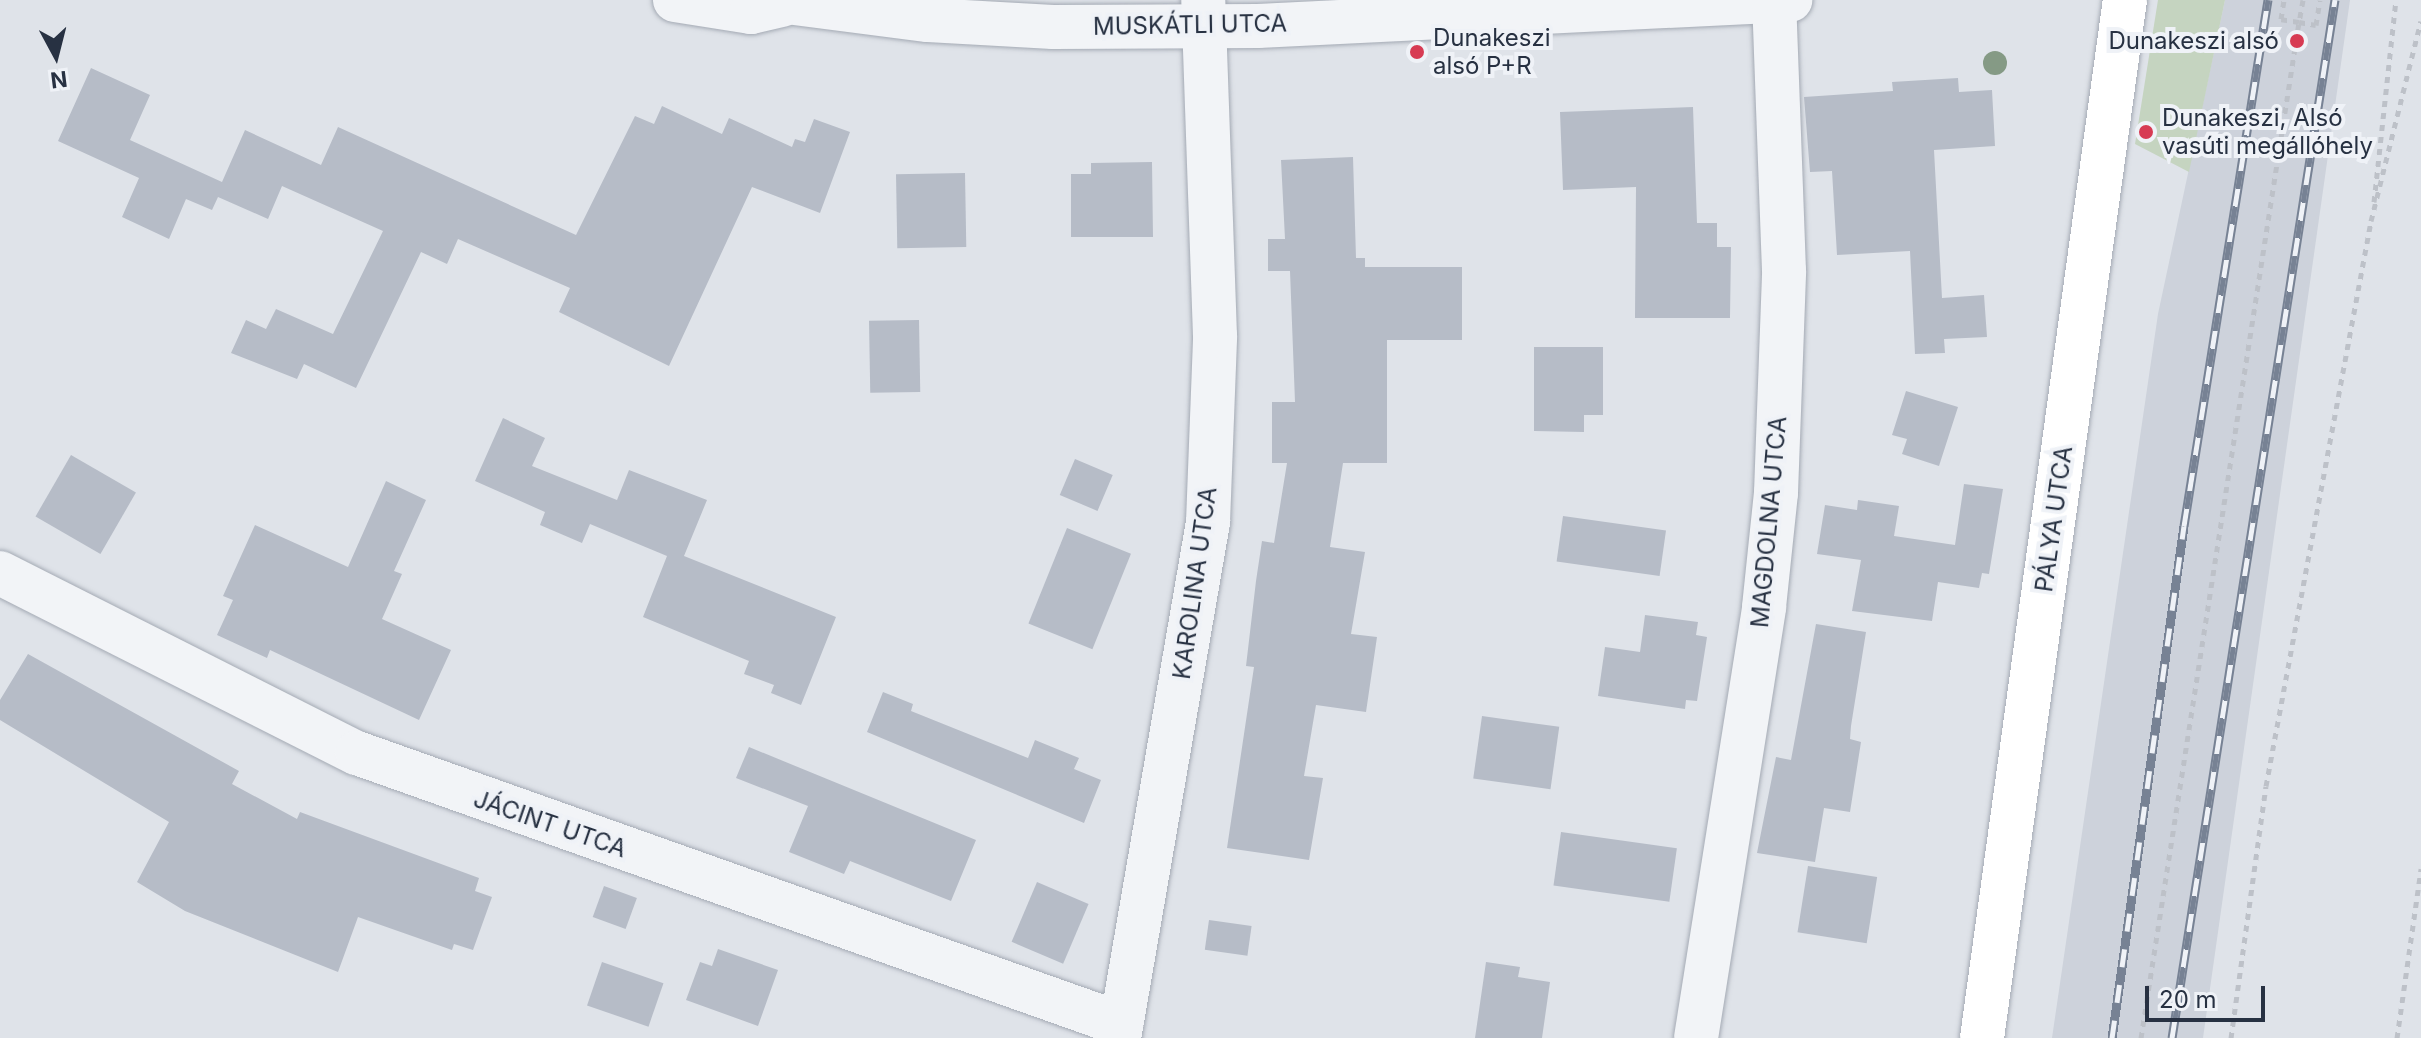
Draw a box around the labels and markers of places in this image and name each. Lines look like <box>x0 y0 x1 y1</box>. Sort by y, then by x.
place label: Dunakeszi alsó P+R <box>1433 24 1551 80</box>
place label: Dunakeszi alsó <box>2108 27 2279 55</box>
marker: Dunakeszi alsó <box>2286 30 2308 52</box>
marker: Dunakeszi alsó P+R <box>1408 43 1426 61</box>
place label: Dunakeszi, Alsó vasúti megállóhely <box>2162 104 2373 160</box>
marker: Dunakeszi, Alsó vasúti megállóhely <box>2137 123 2155 141</box>

